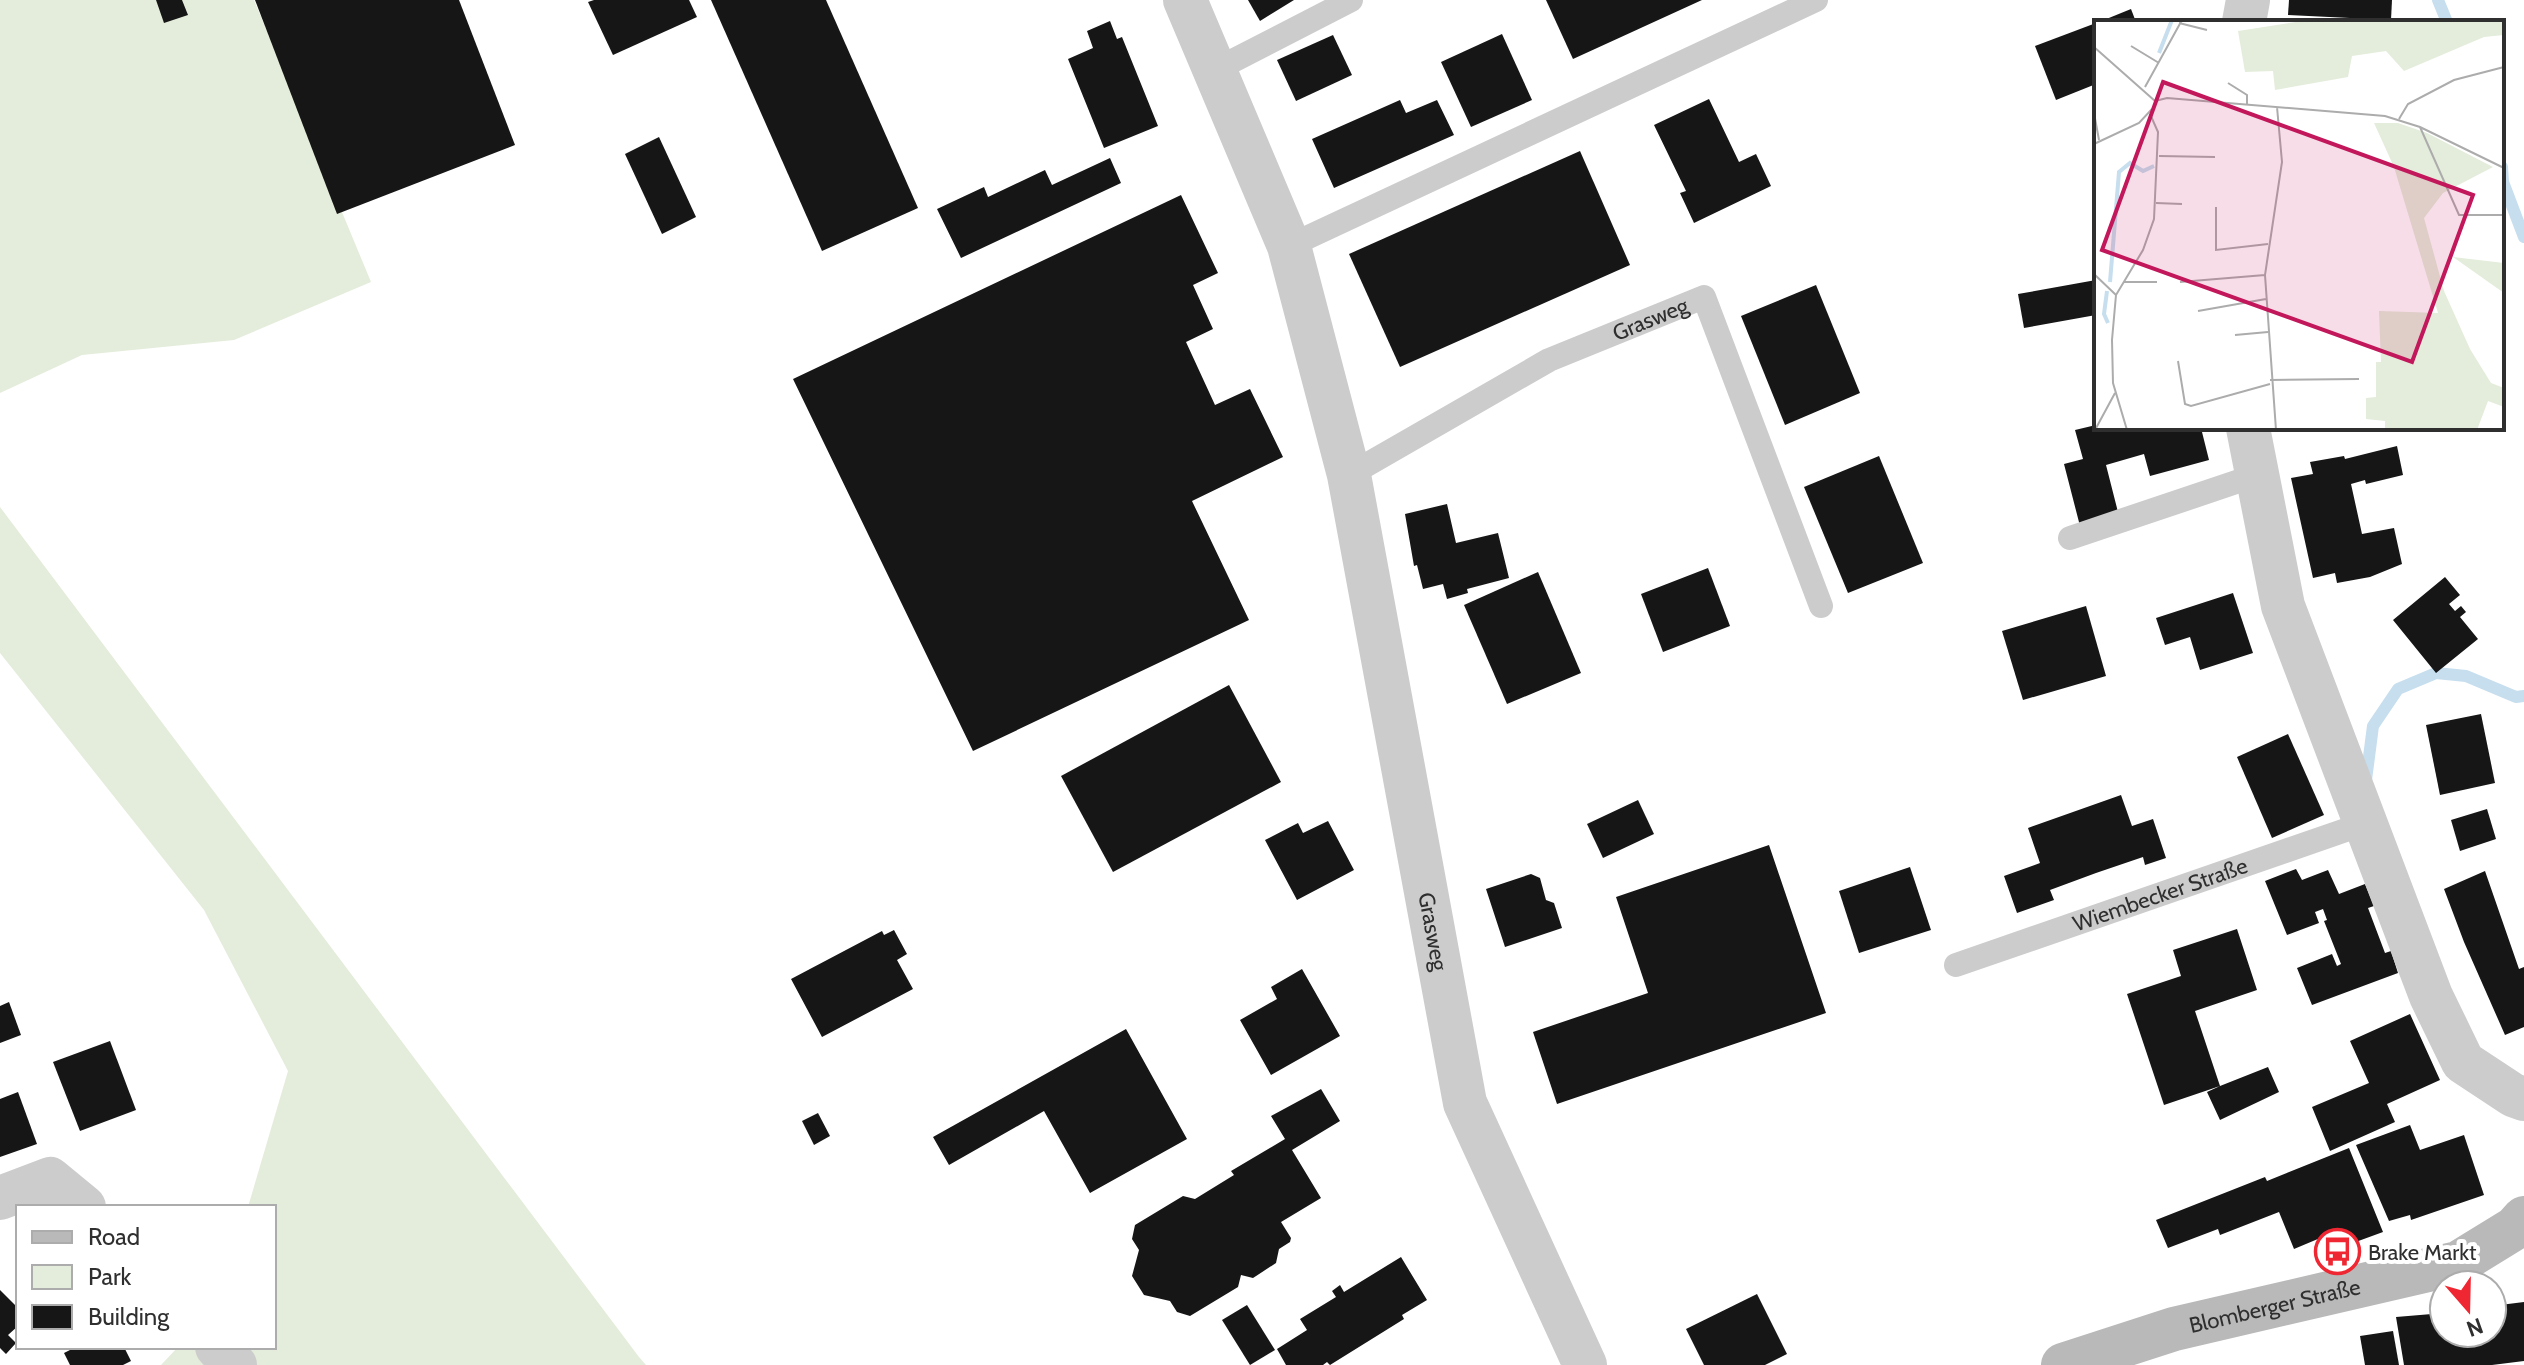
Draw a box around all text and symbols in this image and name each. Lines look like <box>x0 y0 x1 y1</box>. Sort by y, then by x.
inset map <box>2094 20 2504 430</box>
street label: Grasweg <box>1608 291 1693 346</box>
street label: Wiembecker Straße <box>2069 852 2251 937</box>
street label: Grasweg <box>1413 890 1454 974</box>
legend <box>16 1205 276 1349</box>
text: Road <box>88 1222 140 1251</box>
bus stop icon: Brake Markt <box>2313 1228 2361 1276</box>
place label: Brake Markt <box>2368 1239 2477 1266</box>
text: Park <box>88 1262 131 1291</box>
north arrow <box>2428 1269 2508 1349</box>
street label: Blomberger Straße <box>2186 1273 2363 1339</box>
text: Building <box>88 1302 170 1331</box>
text: N <box>2463 1312 2487 1343</box>

